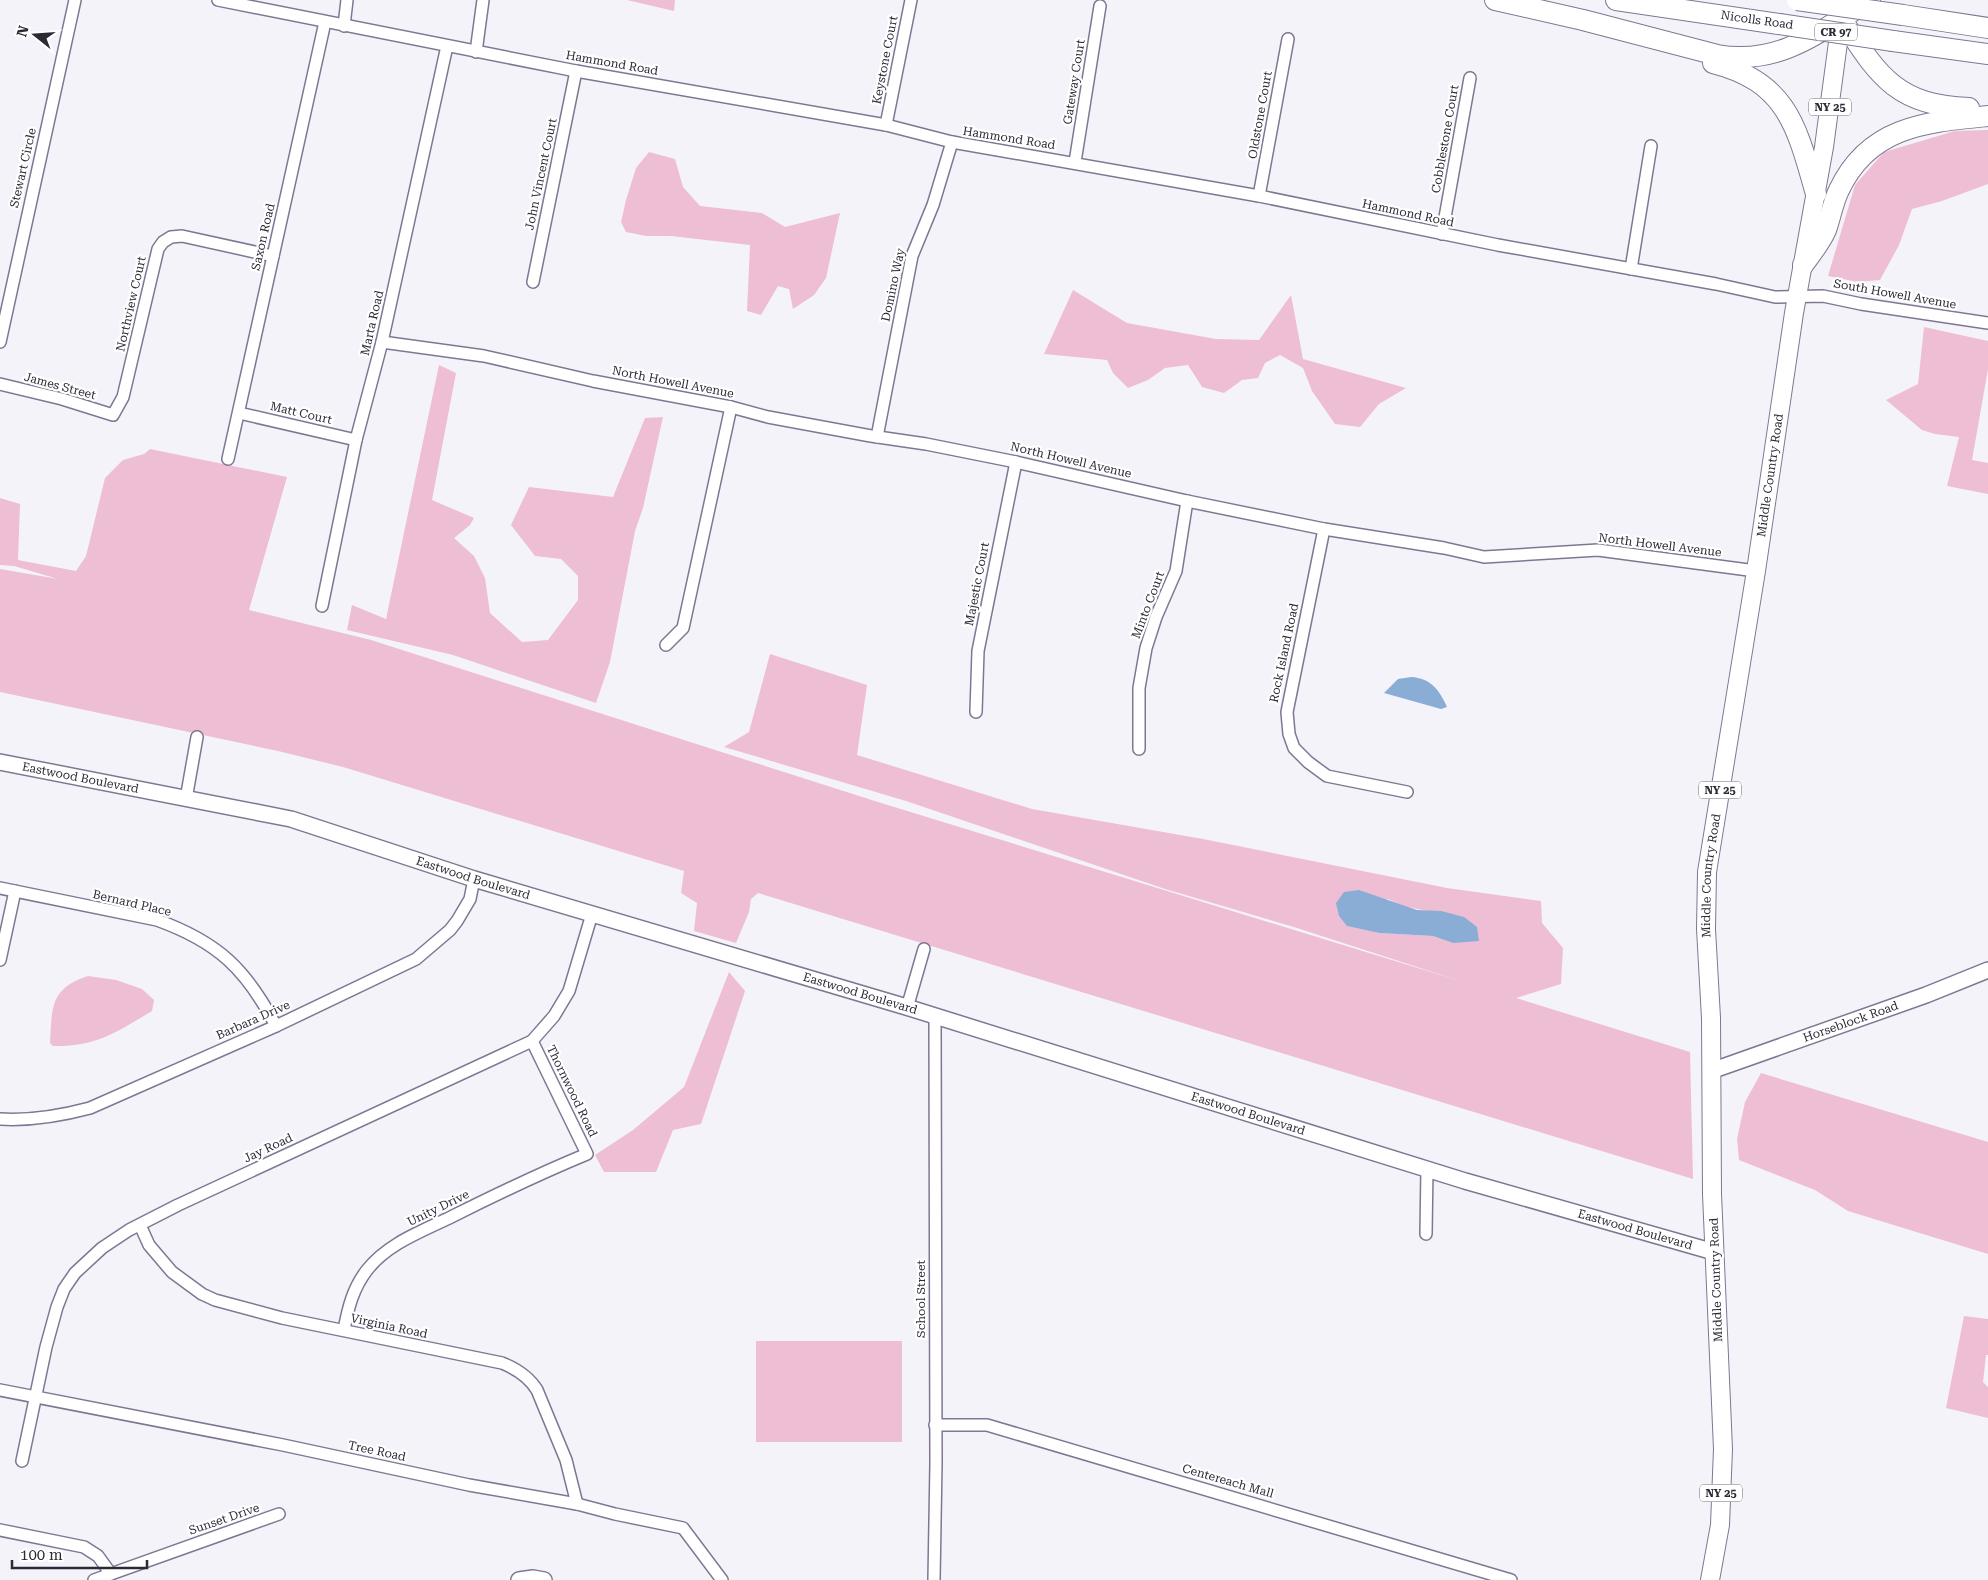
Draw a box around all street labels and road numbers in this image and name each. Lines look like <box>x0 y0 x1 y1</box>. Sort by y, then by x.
street label: Nicolls Road <box>1720 8 1794 32</box>
street label: Keystone Court <box>870 14 901 105</box>
road number: CR 97 <box>1815 24 1857 41</box>
street label: Gateway Court <box>1060 38 1088 126</box>
street label: Hammond Road <box>565 48 660 78</box>
street label: Oldstone Court <box>1245 70 1275 160</box>
street label: Cobblestone Court <box>1429 83 1462 194</box>
road number: NY 25 <box>1809 98 1851 115</box>
street label: John Vincent Court <box>522 116 560 231</box>
street label: Hammond Road <box>962 124 1057 152</box>
street label: Stewart Circle <box>7 126 39 209</box>
street label: Hammond Road <box>1361 196 1456 230</box>
street label: Saxon Road <box>248 202 278 272</box>
street label: Domino Way <box>878 246 908 323</box>
street label: Northview Court <box>113 254 149 353</box>
street label: South Howell Avenue <box>1833 276 1958 312</box>
street label: Marta Road <box>358 289 386 357</box>
street label: North Howell Avenue <box>611 363 736 401</box>
street label: James Street <box>23 370 98 402</box>
street label: Matt Court <box>269 399 334 427</box>
street label: Middle Country Road <box>1754 412 1786 538</box>
street label: North Howell Avenue <box>1009 439 1133 481</box>
street label: North Howell Avenue <box>1598 531 1723 560</box>
street label: Majestic Court <box>962 541 992 627</box>
street label: Minto Court <box>1129 569 1167 641</box>
street label: Rock Island Road <box>1267 602 1301 704</box>
street label: Eastwood Boulevard <box>21 759 140 796</box>
road number: NY 25 <box>1699 782 1741 798</box>
street label: Middle Country Road <box>1699 812 1723 938</box>
street label: Eastwood Boulevard <box>414 854 532 902</box>
street label: Bernard Place <box>91 887 173 919</box>
street label: Eastwood Boulevard <box>801 970 920 1017</box>
street label: Barbara Drive <box>214 997 292 1043</box>
street label: Horseblock Road <box>1801 998 1900 1045</box>
street label: Thornwood Road <box>544 1043 600 1139</box>
street label: Eastwood Boulevard <box>1189 1089 1307 1138</box>
street label: Jay Road <box>241 1130 295 1165</box>
street label: Unity Drive <box>405 1187 472 1229</box>
street label: Eastwood Boulevard <box>1576 1206 1694 1253</box>
street label: Middle Country Road <box>1707 1217 1725 1342</box>
street label: School Street <box>914 1259 928 1338</box>
street label: Virginia Road <box>349 1311 429 1341</box>
street label: Tree Road <box>347 1438 407 1464</box>
street label: Centereach Mall <box>1181 1461 1276 1501</box>
road number: NY 25 <box>1700 1485 1742 1502</box>
street label: Sunset Drive <box>187 1500 262 1538</box>

